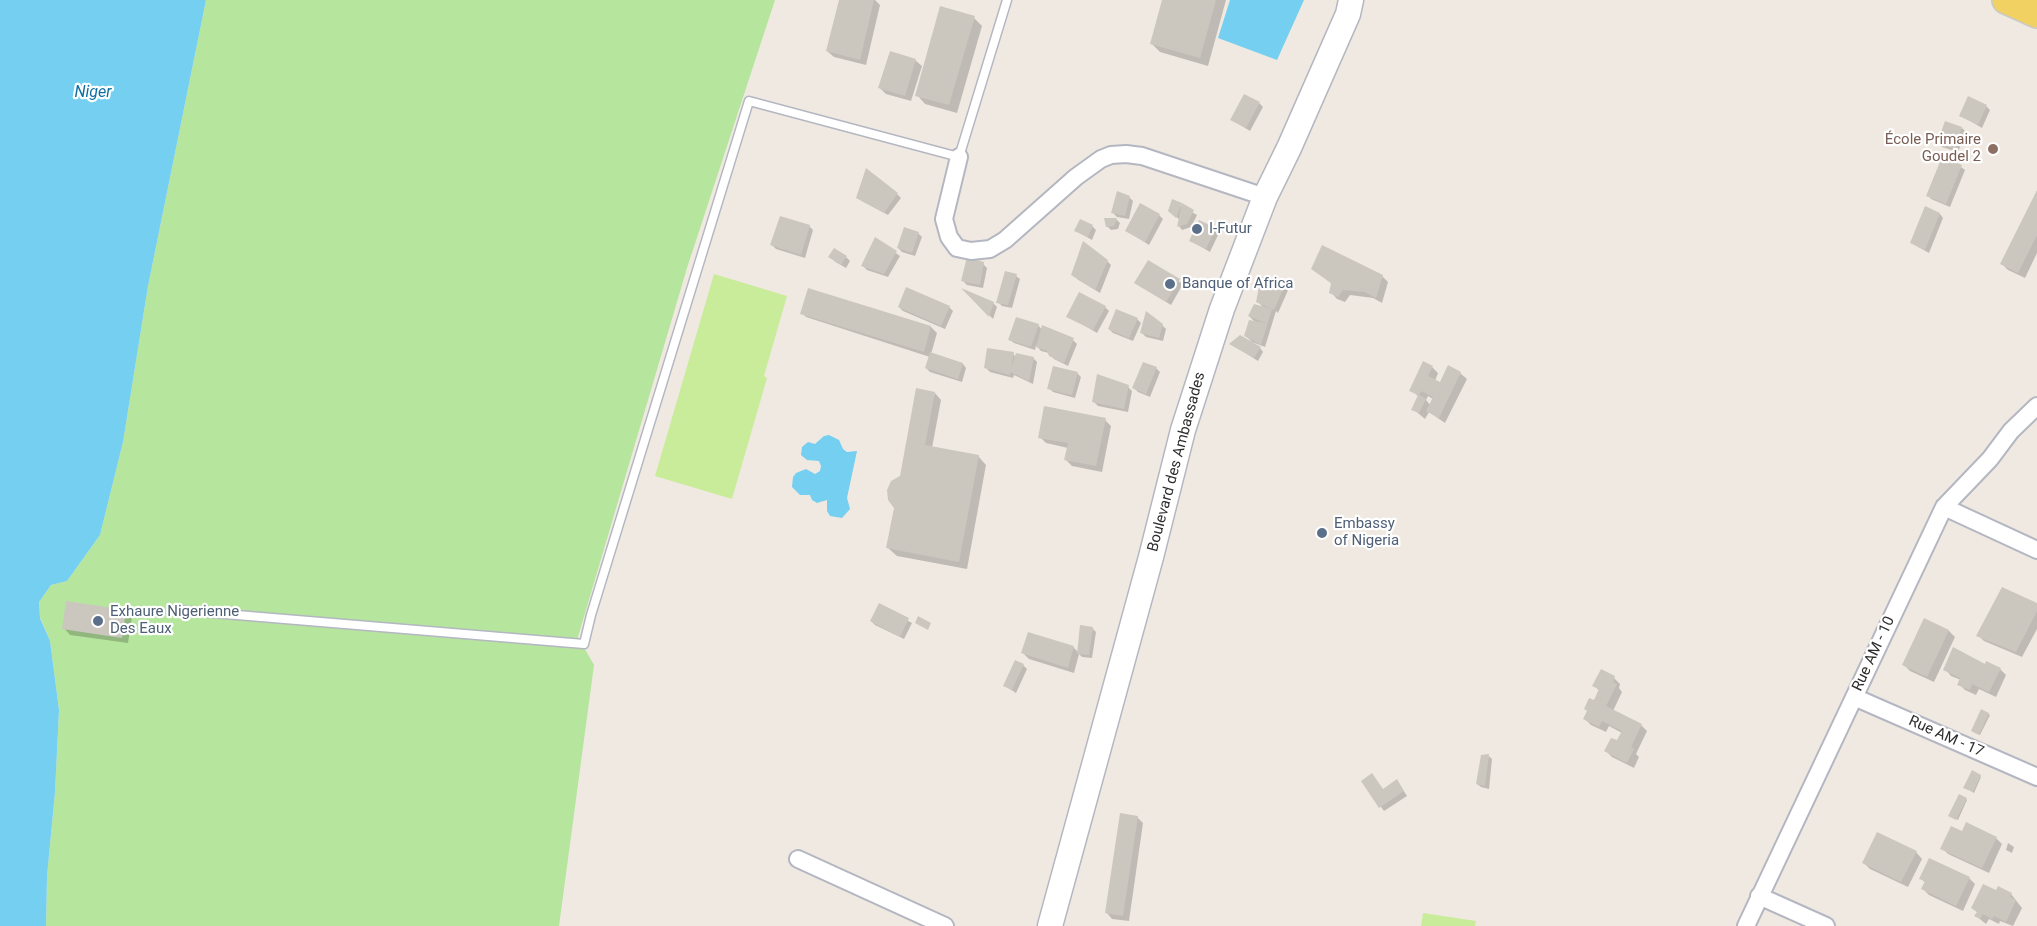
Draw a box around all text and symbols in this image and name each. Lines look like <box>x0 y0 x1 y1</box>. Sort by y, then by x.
water label: Niger <box>74 83 112 103</box>
place label: École Primaire Goudel 2 <box>1885 131 1981 166</box>
marker: École Primaire Goudel 2 <box>1986 142 2000 156</box>
place label: I-Futur <box>1209 220 1252 238</box>
marker: I-Futur <box>1190 222 1204 236</box>
place label: Banque of Africa <box>1182 275 1293 293</box>
marker: Banque of Africa <box>1163 277 1177 291</box>
street label: Boulevard des Ambassades <box>1144 370 1210 554</box>
place label: Embassy of Nigeria <box>1334 515 1399 550</box>
marker: Embassy of Nigeria <box>1315 526 1329 540</box>
place label: Exhaure Nigerienne Des Eaux <box>110 603 239 638</box>
marker: Exhaure Nigerienne Des Eaux <box>91 614 105 628</box>
street label: Rue AM - 10 <box>1849 614 1899 694</box>
street label: Rue AM - 17 <box>1906 712 1986 762</box>

